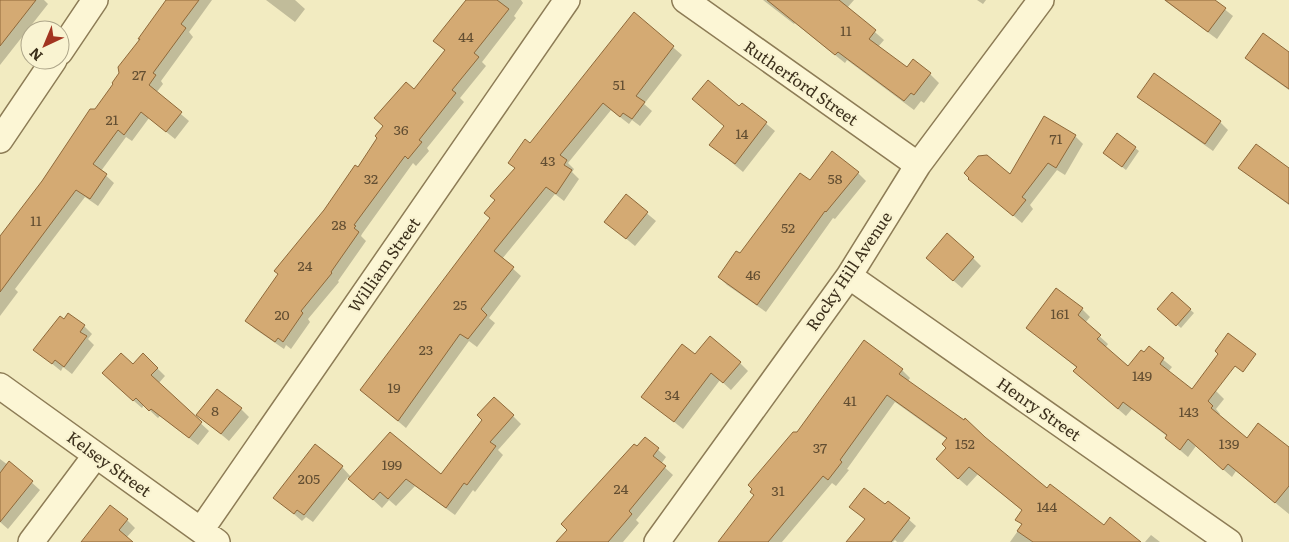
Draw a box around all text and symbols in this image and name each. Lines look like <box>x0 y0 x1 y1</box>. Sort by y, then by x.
north arrow <box>20 20 70 70</box>
house number: 11 <box>840 20 852 40</box>
house number: 44 <box>458 26 474 46</box>
street label: Rutherford Street <box>740 34 864 131</box>
text: N <box>24 44 46 66</box>
house number: 27 <box>132 64 146 84</box>
house number: 51 <box>613 74 626 94</box>
house number: 21 <box>106 109 119 129</box>
house number: 36 <box>393 119 409 139</box>
house number: 14 <box>736 123 749 143</box>
house number: 71 <box>1050 128 1063 148</box>
house number: 43 <box>540 150 556 170</box>
house number: 32 <box>364 168 378 188</box>
house number: 58 <box>828 168 843 188</box>
street label: Rocky Hill Avenue <box>799 206 897 335</box>
house number: 11 <box>30 210 42 230</box>
street label: William Street <box>341 211 425 317</box>
house number: 28 <box>332 214 347 234</box>
house number: 52 <box>781 217 795 237</box>
house number: 24 <box>298 255 313 275</box>
house number: 46 <box>745 264 761 284</box>
house number: 25 <box>453 294 467 314</box>
house number: 161 <box>1051 303 1070 323</box>
house number: 20 <box>274 304 290 324</box>
house number: 23 <box>419 339 433 359</box>
house number: 149 <box>1132 365 1152 385</box>
street label: Henry Street <box>993 370 1087 446</box>
house number: 19 <box>387 377 401 397</box>
house number: 34 <box>664 384 680 404</box>
house number: 41 <box>843 390 857 410</box>
house number: 8 <box>211 400 219 420</box>
house number: 143 <box>1179 401 1199 421</box>
street label: Kelsey Street <box>63 424 157 502</box>
house number: 152 <box>955 433 975 453</box>
house number: 139 <box>1219 433 1239 453</box>
house number: 37 <box>813 437 827 457</box>
house number: 199 <box>382 454 402 474</box>
house number: 205 <box>298 468 320 488</box>
house number: 24 <box>614 478 629 498</box>
house number: 31 <box>771 480 785 500</box>
house number: 144 <box>1037 496 1058 516</box>

